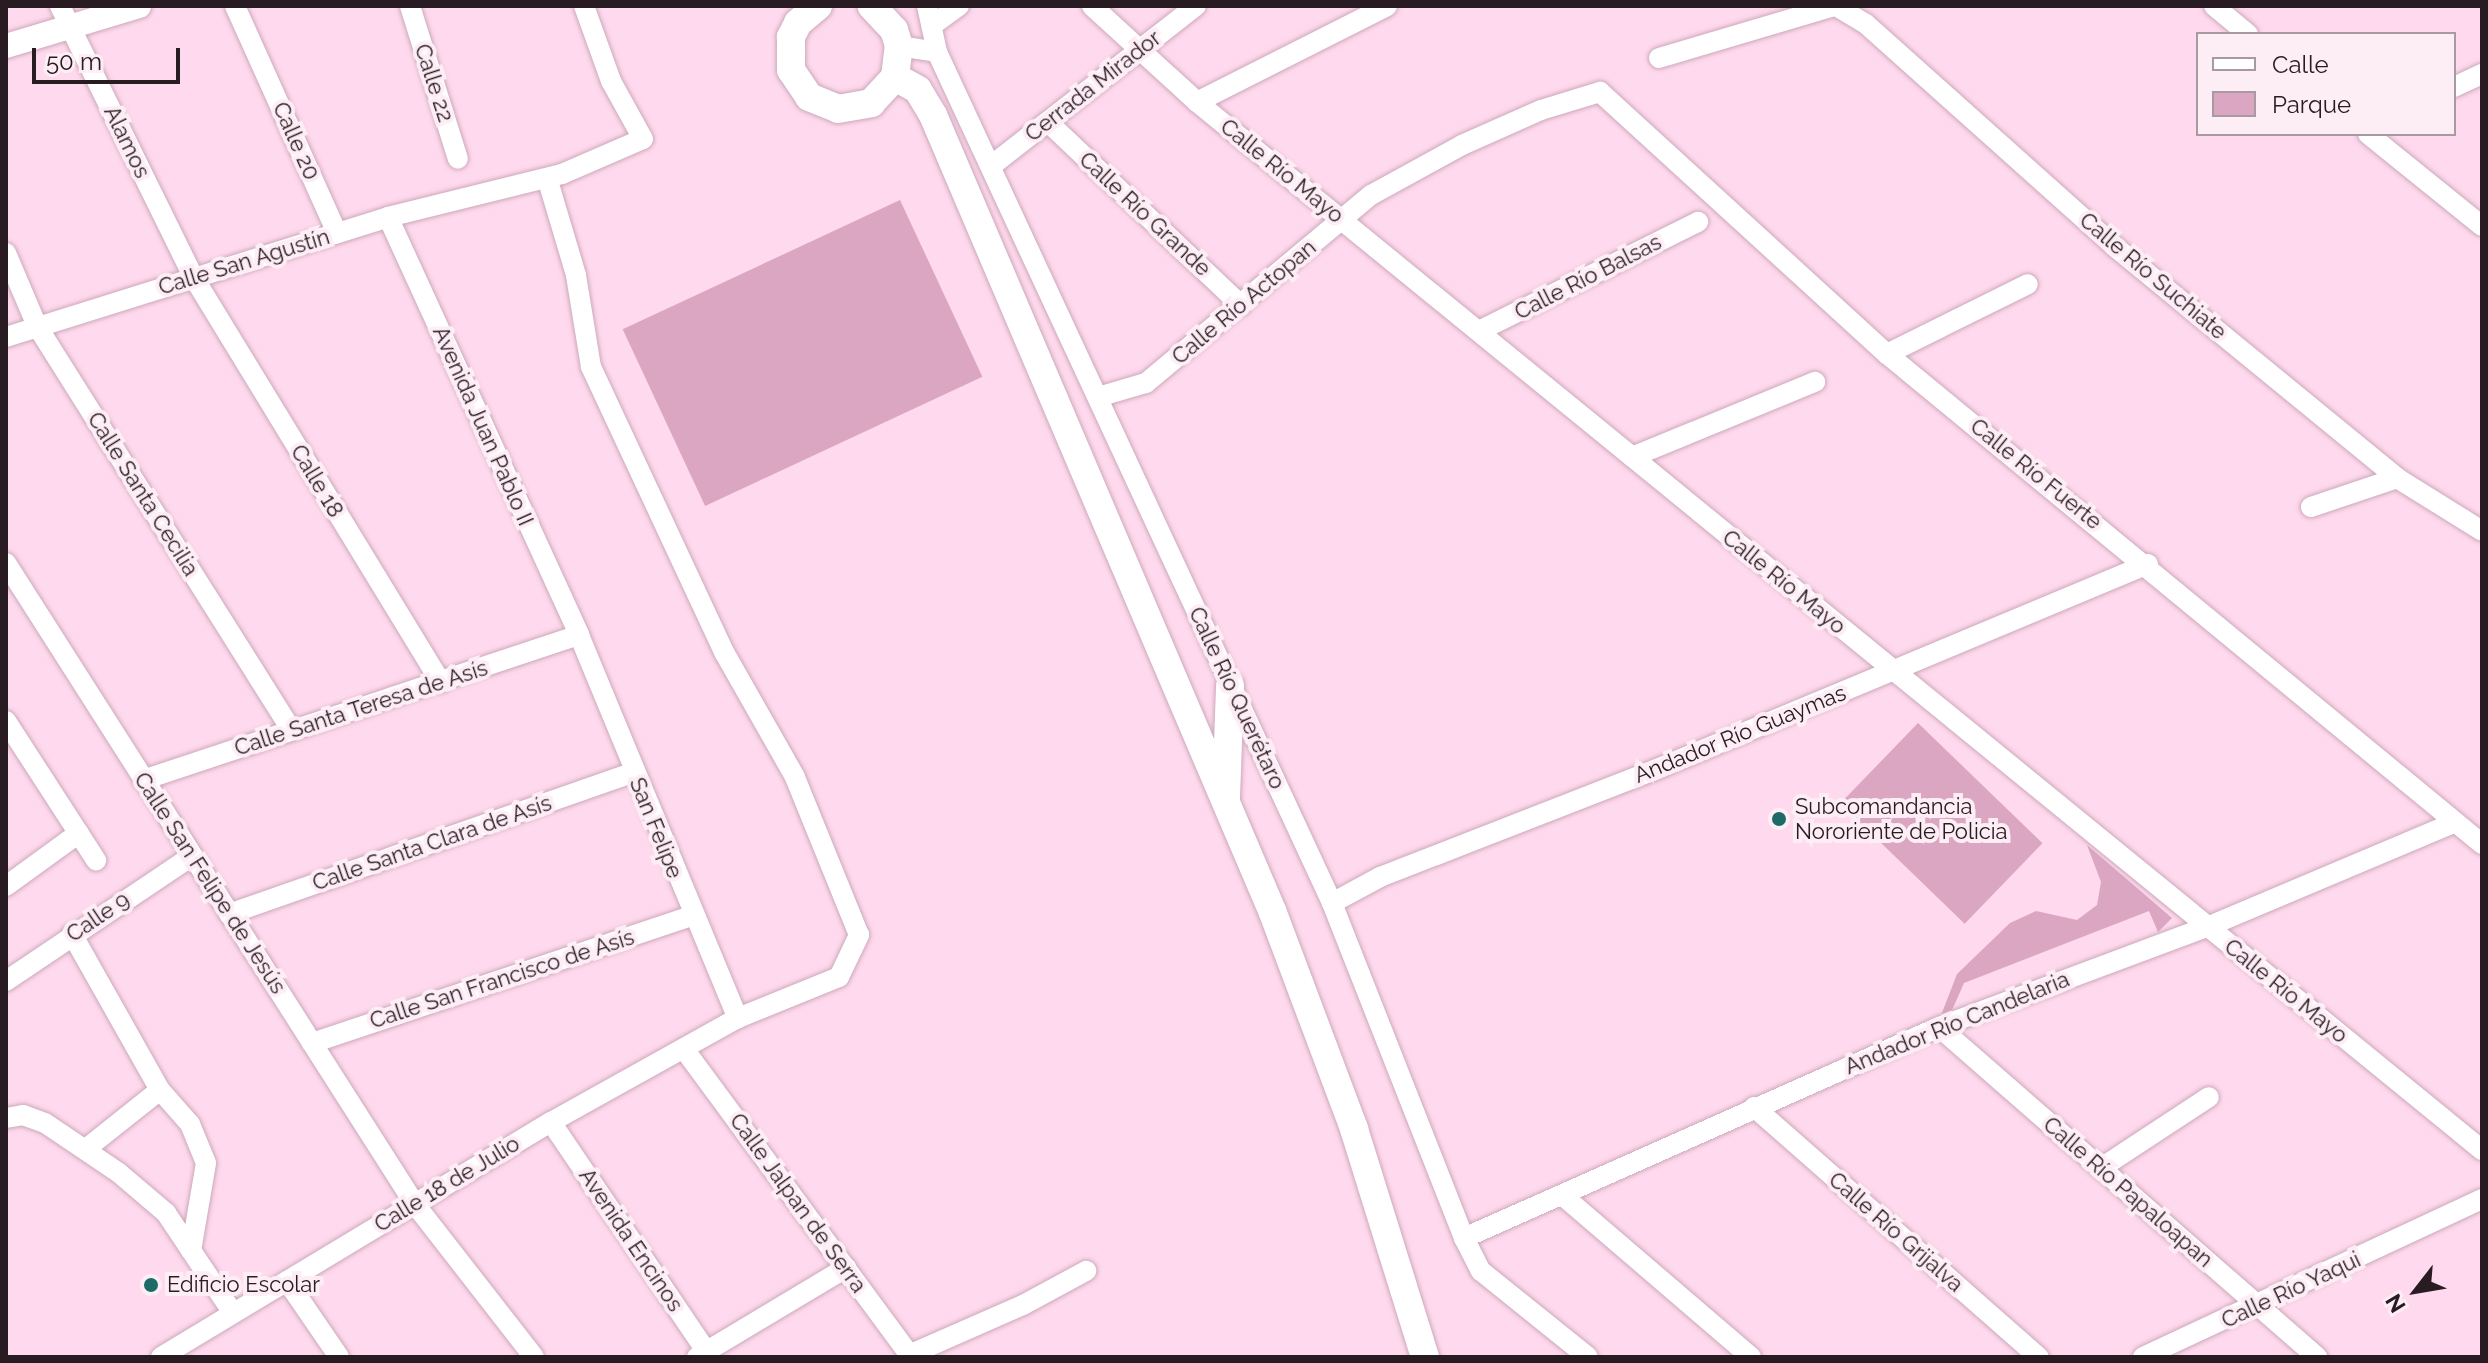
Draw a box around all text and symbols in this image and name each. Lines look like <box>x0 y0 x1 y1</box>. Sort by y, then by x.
street label: Cerrada Mirador <box>1020 25 1166 147</box>
scale bar <box>36 32 184 82</box>
legend <box>2196 32 2456 136</box>
street label: Calle 22 <box>409 41 459 125</box>
text: 50 m <box>46 47 102 76</box>
text: Calle <box>2272 50 2329 79</box>
text: Parque <box>2272 90 2351 119</box>
street label: Calle 20 <box>267 98 325 184</box>
street label: Alamos <box>98 102 156 182</box>
street label: Calle Río Mayo <box>1215 113 1349 229</box>
street label: Calle Río Grande <box>1074 146 1216 282</box>
street label: Calle Río Suchiate <box>2074 207 2232 345</box>
street label: Calle San Agustín <box>155 223 333 301</box>
street label: Calle Río Balsas <box>1510 229 1666 325</box>
street label: Calle Río Actopan <box>1166 234 1322 370</box>
street label: Avenida Juan Pablo II <box>427 322 539 530</box>
street label: Calle Santa Cecilia <box>82 407 204 581</box>
street label: Calle Río Fuerte <box>1965 413 2107 535</box>
street label: Calle 18 <box>285 440 349 522</box>
street label: Calle Río Mayo <box>1717 524 1851 640</box>
street label: Calle Río Querétaro <box>1183 603 1291 793</box>
street label: Calle Santa Teresa de Asís <box>230 654 492 762</box>
street label: Andador Río Guaymas <box>1630 679 1850 789</box>
street label: Calle San Felipe de Jesús <box>128 767 292 999</box>
street label: San Felipe <box>624 774 688 882</box>
street label: Calle Santa Clara de Asís <box>309 790 555 896</box>
place label: Subcomandancia Nororiente de Policia <box>1795 793 2008 844</box>
marker: Subcomandancia Nororiente de Policia <box>1770 810 1788 828</box>
street label: Calle 9 <box>61 886 135 948</box>
street label: Calle San Francisco de Asís <box>366 924 638 1034</box>
street label: Calle Río Mayo <box>2219 933 2353 1049</box>
street label: Andador Río Candelaria <box>1841 966 2073 1080</box>
street label: Calle Jalpan de Serra <box>724 1108 872 1298</box>
street label: Calle Río Papaloapan <box>2038 1111 2218 1273</box>
street label: Calle 18 de Julio <box>369 1130 525 1238</box>
street label: Avenida Encinos <box>573 1163 689 1317</box>
street label: Calle Río Grijalva <box>1823 1166 1969 1298</box>
street label: Calle Río Yaqui <box>2217 1246 2365 1334</box>
north arrow <box>2376 1251 2456 1331</box>
place label: Edificio Escolar <box>167 1272 320 1298</box>
marker: Edificio Escolar <box>142 1276 160 1294</box>
text: N <box>2380 1289 2411 1317</box>

